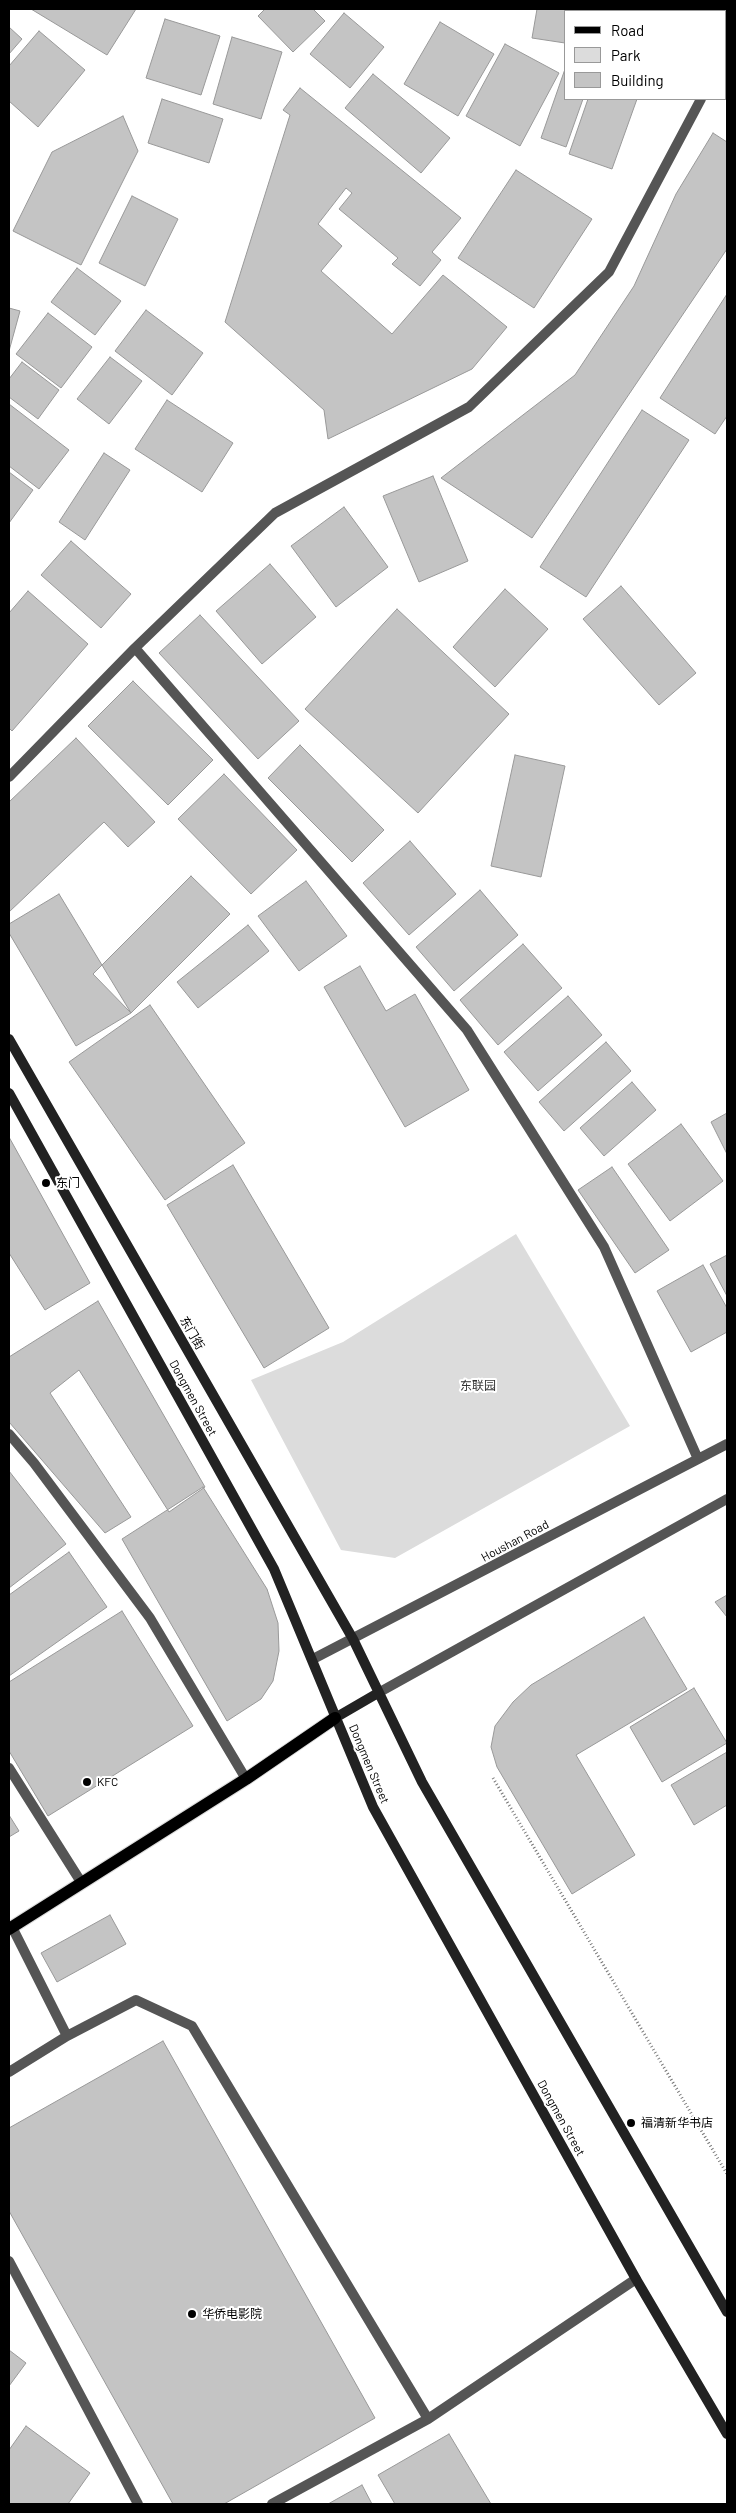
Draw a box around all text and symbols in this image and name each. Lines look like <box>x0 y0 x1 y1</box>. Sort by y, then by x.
legend <box>564 10 726 100</box>
text: Road <box>611 21 644 39</box>
text: Park <box>611 46 640 64</box>
text: Building <box>611 71 664 89</box>
place label: 东门 <box>56 1176 80 1190</box>
marker: 东门 <box>40 1177 52 1189</box>
street label: 东门街 <box>177 1314 207 1352</box>
street label: Dongmen Street <box>166 1357 220 1439</box>
park label: 东联园 <box>460 1379 496 1393</box>
street label: Houshan Road <box>479 1517 551 1565</box>
street label: Dongmen Street <box>346 1722 392 1806</box>
place label: KFC <box>97 1775 118 1789</box>
marker: KFC <box>81 1776 93 1788</box>
street label: Dongmen Street <box>534 2077 588 2159</box>
place label: 福清新华书店 <box>641 2116 713 2130</box>
marker: 福清新华书店 <box>625 2117 637 2129</box>
place label: 华侨电影院 <box>202 2307 262 2321</box>
marker: 华侨电影院 <box>186 2308 198 2320</box>

